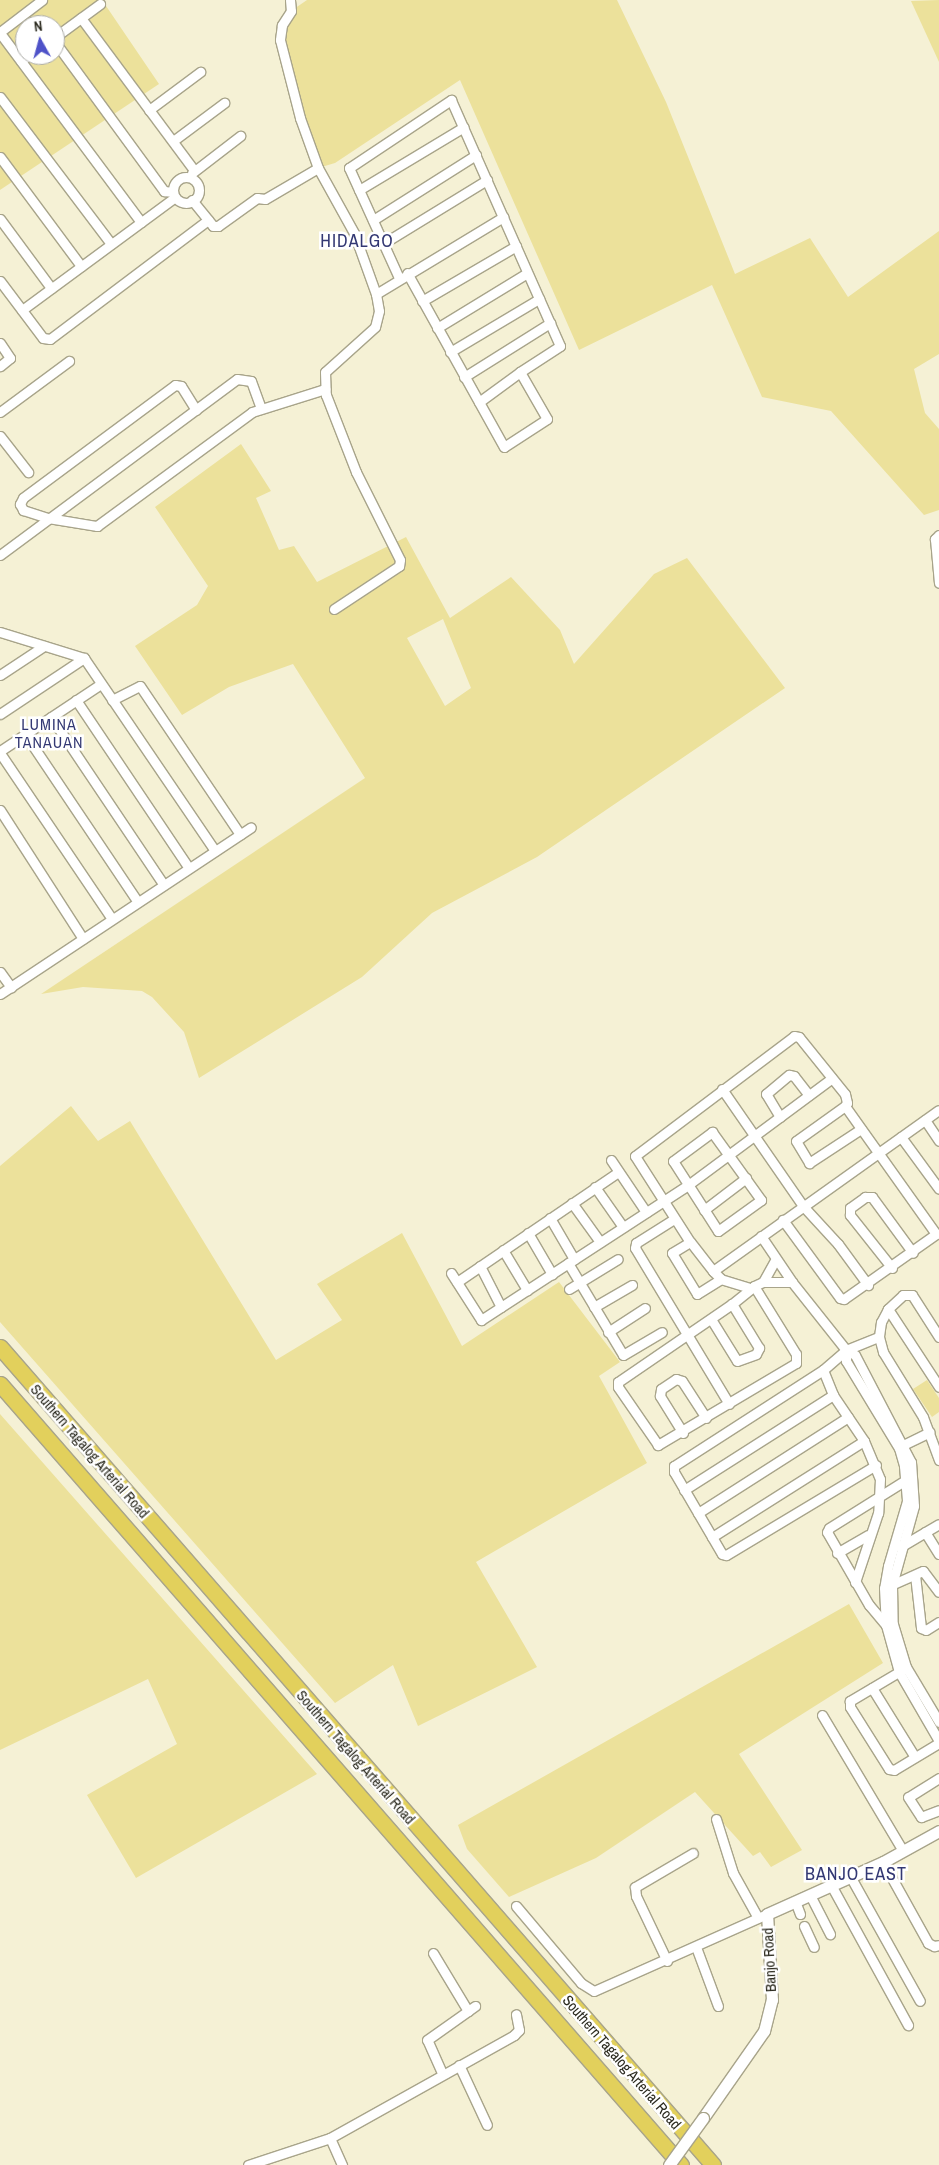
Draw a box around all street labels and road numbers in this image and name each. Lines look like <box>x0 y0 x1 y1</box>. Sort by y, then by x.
street label: Southern Tagalog Arterial Road <box>27 1380 153 1522</box>
street label: Southern Tagalog Arterial Road <box>293 1686 419 1828</box>
street label: Banjo Road <box>758 1927 780 1993</box>
street label: Southern Tagalog Arterial Road <box>559 1991 685 2133</box>

